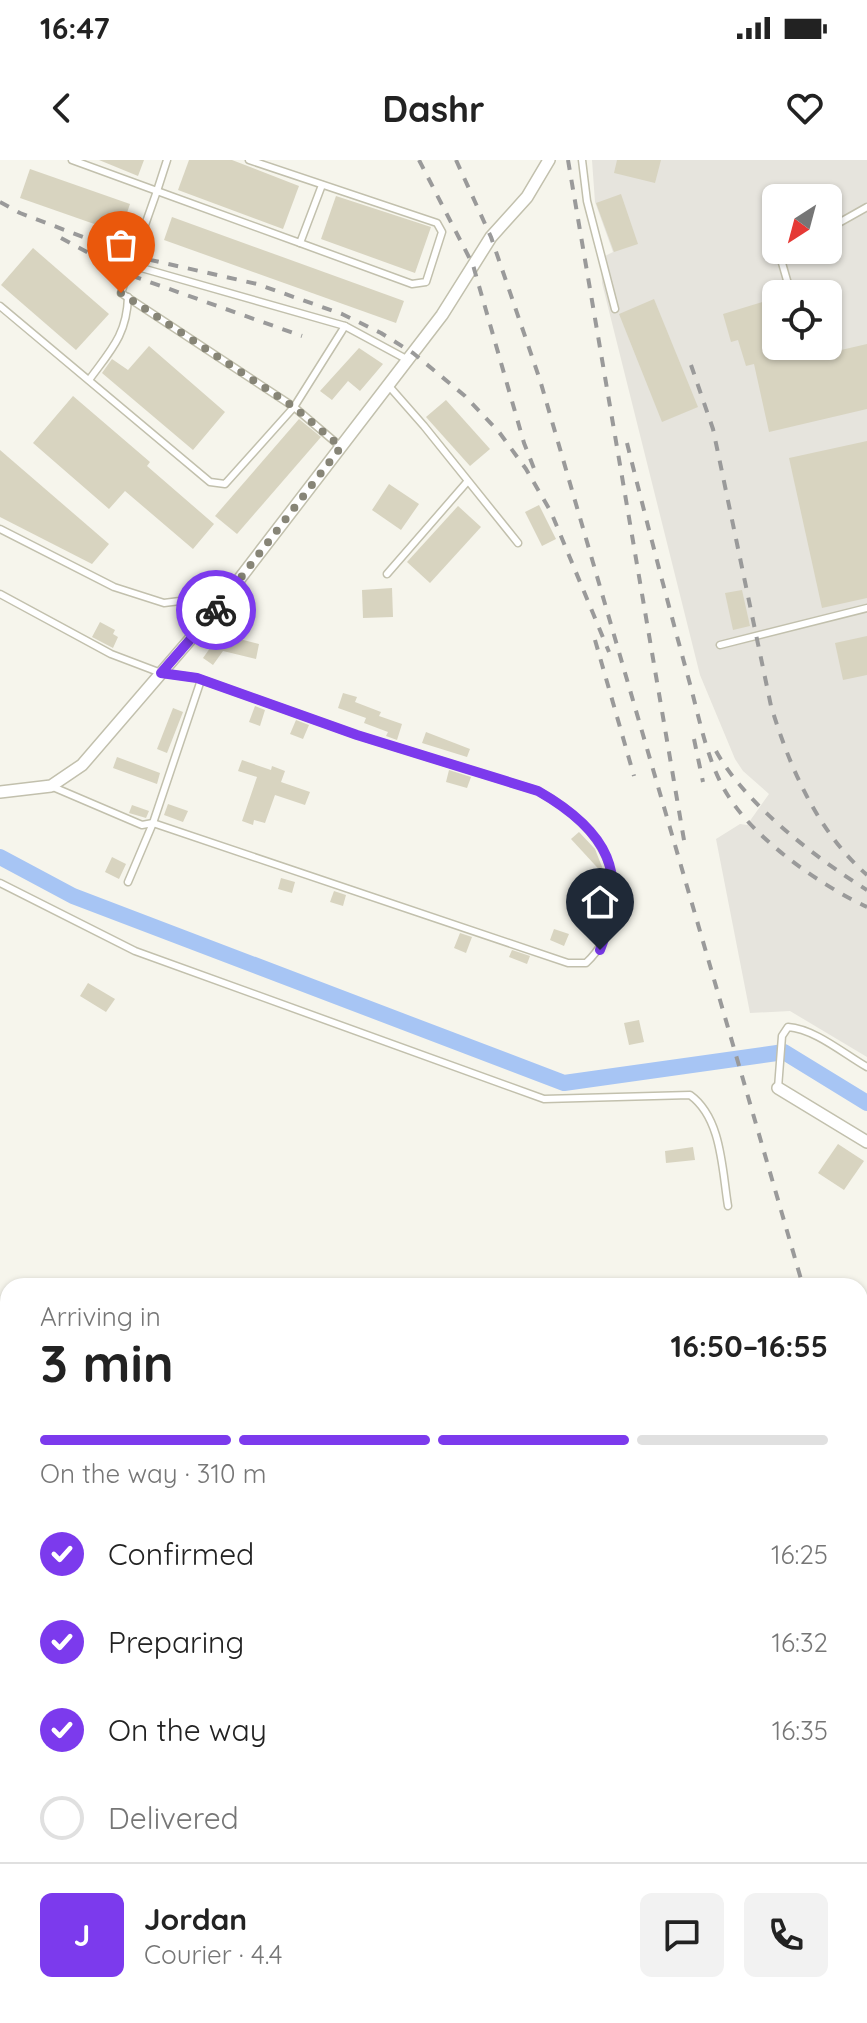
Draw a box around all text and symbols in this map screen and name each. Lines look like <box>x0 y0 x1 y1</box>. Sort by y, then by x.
text: 16:47 <box>40 9 110 47</box>
icon: back <box>40 86 84 130</box>
text: Dashr <box>382 86 485 131</box>
icon: heart <box>783 86 827 130</box>
north arrow <box>762 184 842 264</box>
map controls <box>762 184 842 360</box>
pin <box>87 211 155 293</box>
icon: bag <box>99 223 143 267</box>
button: locate <box>762 280 842 360</box>
courier <box>176 570 256 650</box>
icon: bike <box>194 588 238 632</box>
pin <box>566 868 634 950</box>
icon: home <box>578 880 622 924</box>
text: Arriving in <box>40 1300 161 1333</box>
text: 16:50–16:55 <box>671 1327 828 1365</box>
text: 3 min <box>40 1330 174 1395</box>
text: On the way · 310 m <box>40 1457 266 1490</box>
icon: check <box>40 1532 84 1576</box>
text: Confirmed <box>108 1535 254 1573</box>
text: 16:25 <box>771 1538 828 1571</box>
icon: check <box>40 1620 84 1664</box>
text: Preparing <box>108 1623 244 1661</box>
text: 16:32 <box>772 1626 828 1659</box>
icon: check <box>40 1708 84 1752</box>
text: On the way <box>108 1711 267 1749</box>
text: 16:35 <box>772 1714 828 1747</box>
text: Delivered <box>108 1799 239 1837</box>
button: chat <box>640 1893 724 1977</box>
button: phone <box>744 1893 828 1977</box>
text: Jordan <box>144 1900 247 1938</box>
text: J <box>74 1916 90 1954</box>
text: Courier · 4.4 <box>144 1938 282 1971</box>

